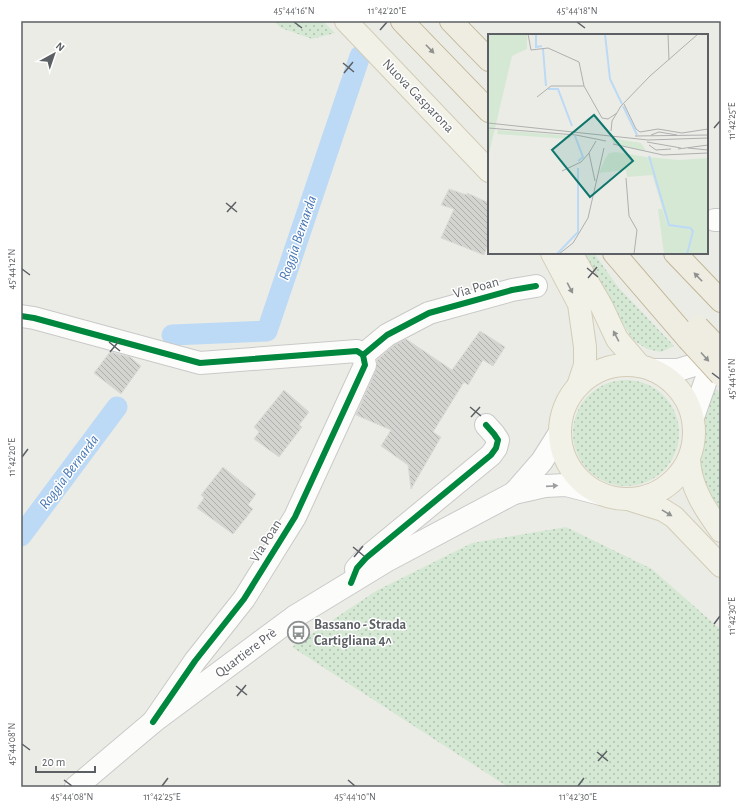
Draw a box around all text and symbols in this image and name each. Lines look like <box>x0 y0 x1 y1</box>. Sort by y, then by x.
text: 45°44'16"N <box>274 6 314 16</box>
text: 11°42'20"E <box>368 6 406 16</box>
text: 45°44'18"N <box>556 6 598 16</box>
north arrow <box>34 34 74 74</box>
inset map <box>488 34 708 254</box>
text: N <box>54 40 67 53</box>
one-way arrow <box>425 44 434 54</box>
street label: Nuova Gasparona <box>380 57 457 136</box>
text: 11°42'25"E <box>727 102 737 140</box>
water label: Roggia Bernarda <box>276 194 320 282</box>
text: 45°44'12"N <box>7 249 17 289</box>
one-way arrow <box>693 272 703 282</box>
street label: Via Poan <box>451 275 501 301</box>
one-way arrow <box>567 282 573 293</box>
one-way arrow <box>612 330 619 341</box>
one-way arrow <box>700 352 709 362</box>
text: 45°44'16"N <box>727 359 737 399</box>
water label: Roggia Bernarda <box>36 432 102 512</box>
text: 11°42'20"E <box>7 438 17 476</box>
one-way arrow <box>546 482 558 489</box>
one-way arrow <box>661 509 673 516</box>
street label: Via Poan <box>248 517 284 565</box>
text: 11°42'30"E <box>727 597 737 635</box>
place label: Bassano - Strada Cartigliana 4^ <box>314 618 407 648</box>
bus stop icon: Bassano - Strada Cartigliana 4^ <box>285 620 311 646</box>
street label: Quartiere Prè <box>213 626 279 680</box>
text: 45°44'08"N <box>7 723 17 765</box>
scale bar <box>36 748 95 774</box>
text: 20 m <box>42 756 65 768</box>
text: 45°44'08"N <box>51 792 93 802</box>
text: 11°42'25"E <box>143 792 181 802</box>
text: 45°44'10"N <box>334 792 376 802</box>
text: 11°42'30"E <box>559 792 597 802</box>

